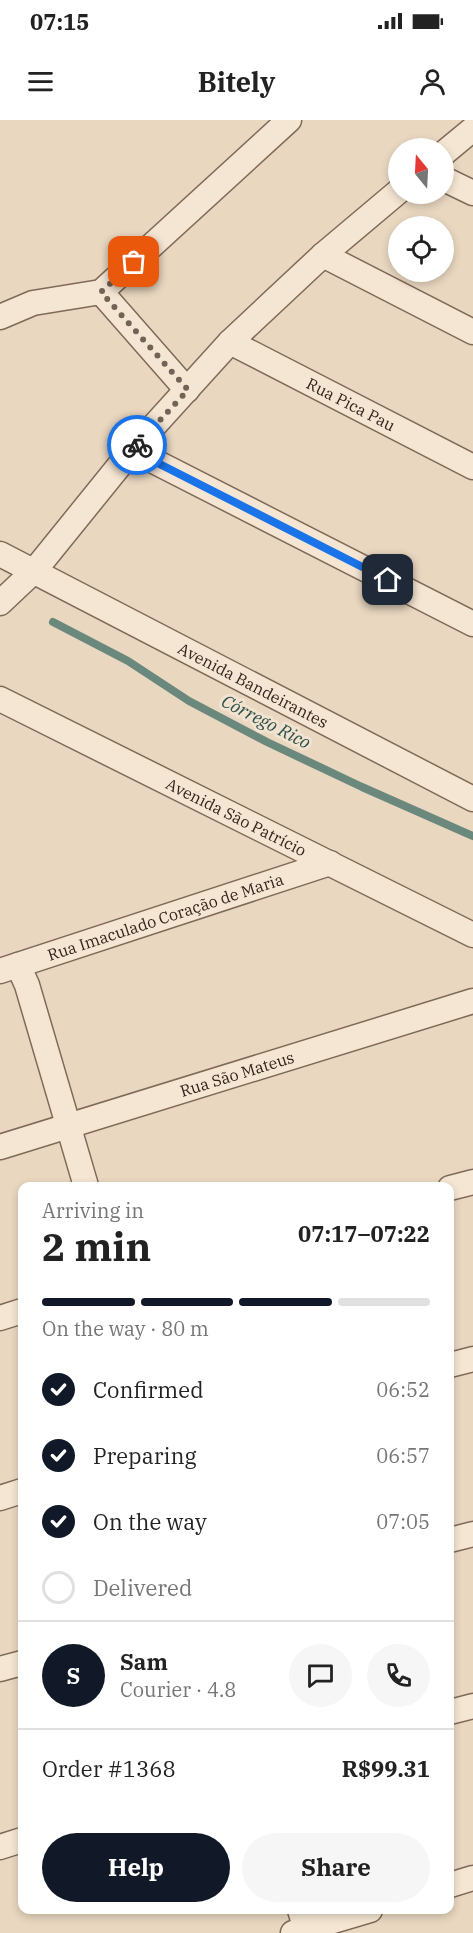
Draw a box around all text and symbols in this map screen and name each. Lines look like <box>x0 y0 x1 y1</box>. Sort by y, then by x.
text: 07:15 <box>30 7 89 36</box>
text: Bitely <box>198 64 275 99</box>
icon: menu <box>24 65 57 98</box>
icon: person <box>416 65 449 98</box>
north arrow <box>388 138 454 204</box>
map controls <box>388 138 454 282</box>
button: locate <box>388 216 454 282</box>
pin <box>108 236 159 287</box>
icon: bag <box>117 245 150 278</box>
street label: Rua Pica Pau <box>303 373 399 435</box>
courier <box>107 415 167 475</box>
icon: bike <box>121 429 154 462</box>
pin <box>362 554 413 605</box>
icon: home <box>371 563 404 596</box>
street label: Avenida Bandeirantes <box>175 638 331 732</box>
water label: Córrego Rico <box>218 689 315 754</box>
street label: Avenida São Patrício <box>163 773 310 860</box>
street label: Rua Imaculado Coração de Maria <box>45 869 286 965</box>
street label: Rua São Mateus <box>177 1047 297 1101</box>
text: Arriving in <box>42 1197 144 1224</box>
text: 07:17–07:22 <box>298 1219 430 1248</box>
text: 2 min <box>42 1221 151 1272</box>
text: On the way · 80 m <box>42 1315 209 1342</box>
icon: check <box>42 1373 75 1406</box>
text: Confirmed <box>93 1375 204 1404</box>
text: 06:52 <box>376 1376 430 1403</box>
icon: check <box>42 1439 75 1472</box>
text: Preparing <box>93 1441 197 1470</box>
text: 06:57 <box>376 1442 430 1469</box>
icon: check <box>42 1505 75 1538</box>
text: On the way <box>93 1507 207 1536</box>
text: 07:05 <box>376 1508 430 1535</box>
text: Delivered <box>93 1573 192 1602</box>
button: chat <box>289 1644 352 1707</box>
button: phone <box>367 1644 430 1707</box>
text: Sam <box>120 1647 168 1676</box>
text: S <box>67 1661 80 1690</box>
text: Courier · 4.8 <box>120 1676 236 1703</box>
text: Order #1368 <box>42 1754 176 1783</box>
text: R$99.31 <box>342 1754 430 1783</box>
button: Help <box>42 1833 230 1902</box>
button: Share <box>242 1833 430 1902</box>

